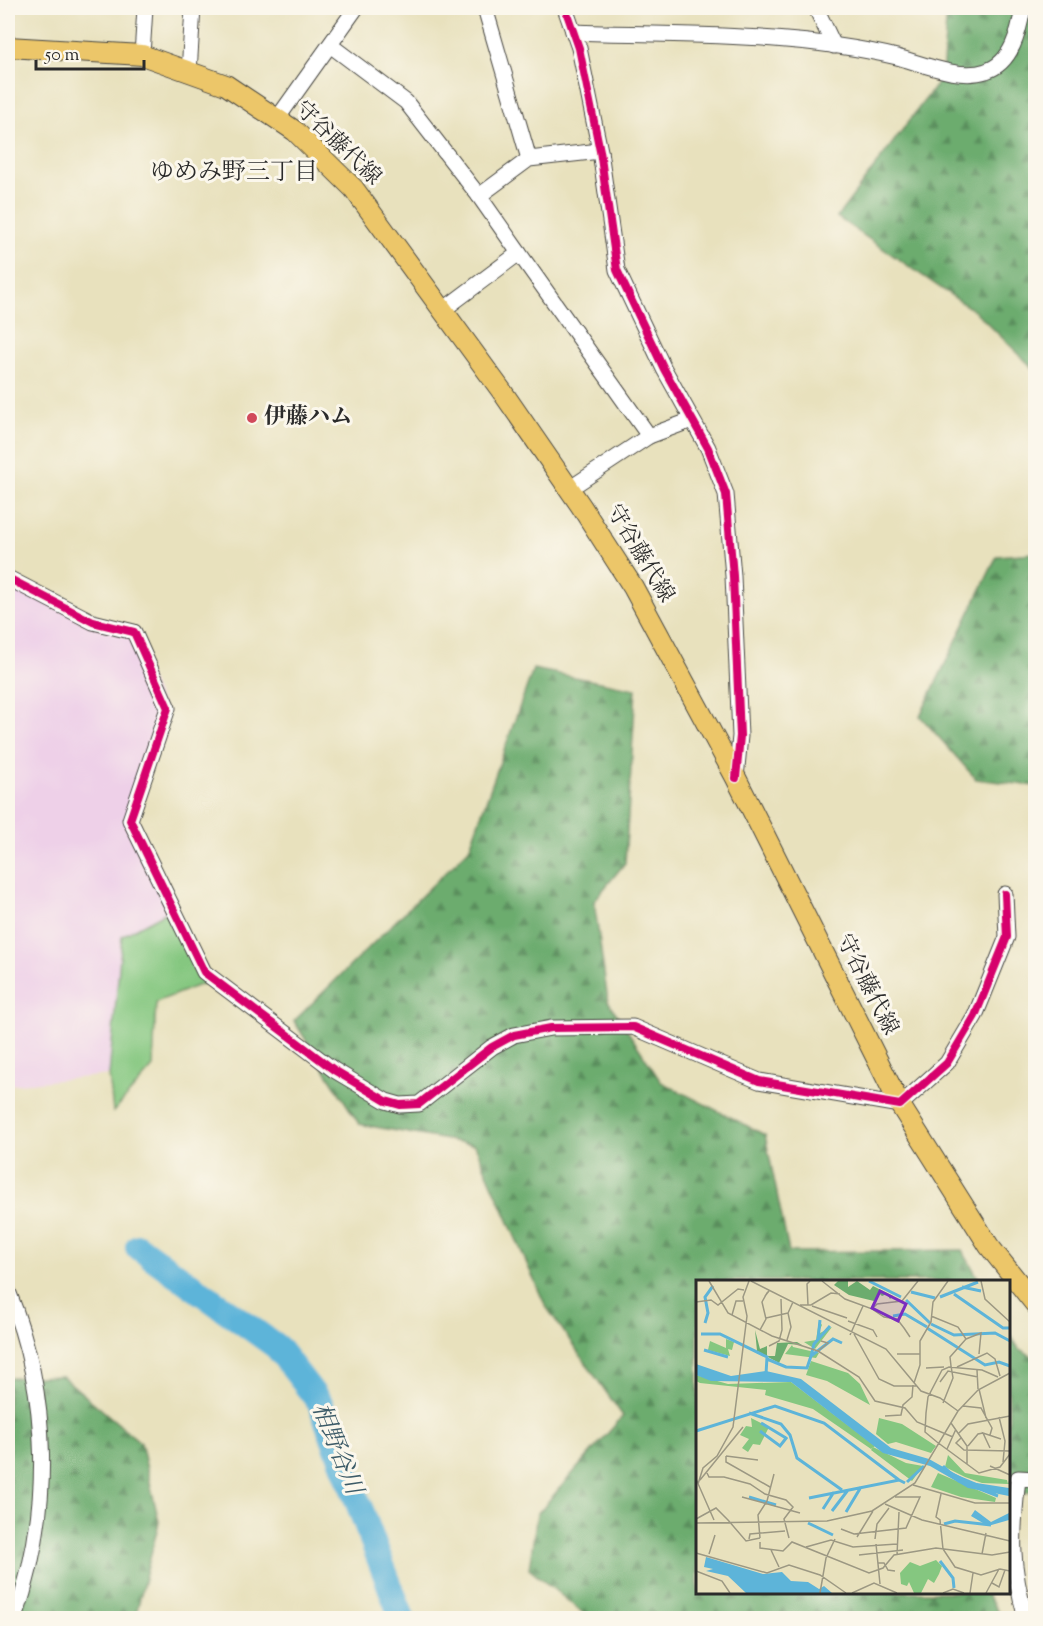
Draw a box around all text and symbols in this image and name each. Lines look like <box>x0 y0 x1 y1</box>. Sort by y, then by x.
scale bar <box>36 33 144 71</box>
text: 50 m <box>44 43 80 69</box>
street label: 守谷藤代線 <box>286 94 388 194</box>
district label: ゆめみ野三丁目 <box>150 156 318 190</box>
place label: 伊藤ハム <box>264 402 352 434</box>
marker: 伊藤ハム <box>245 411 259 425</box>
street label: 守谷藤代線 <box>597 499 681 609</box>
street label: 守谷藤代線 <box>827 929 905 1041</box>
inset map <box>696 1280 1010 1593</box>
water label: 相野谷川 <box>302 1398 371 1503</box>

